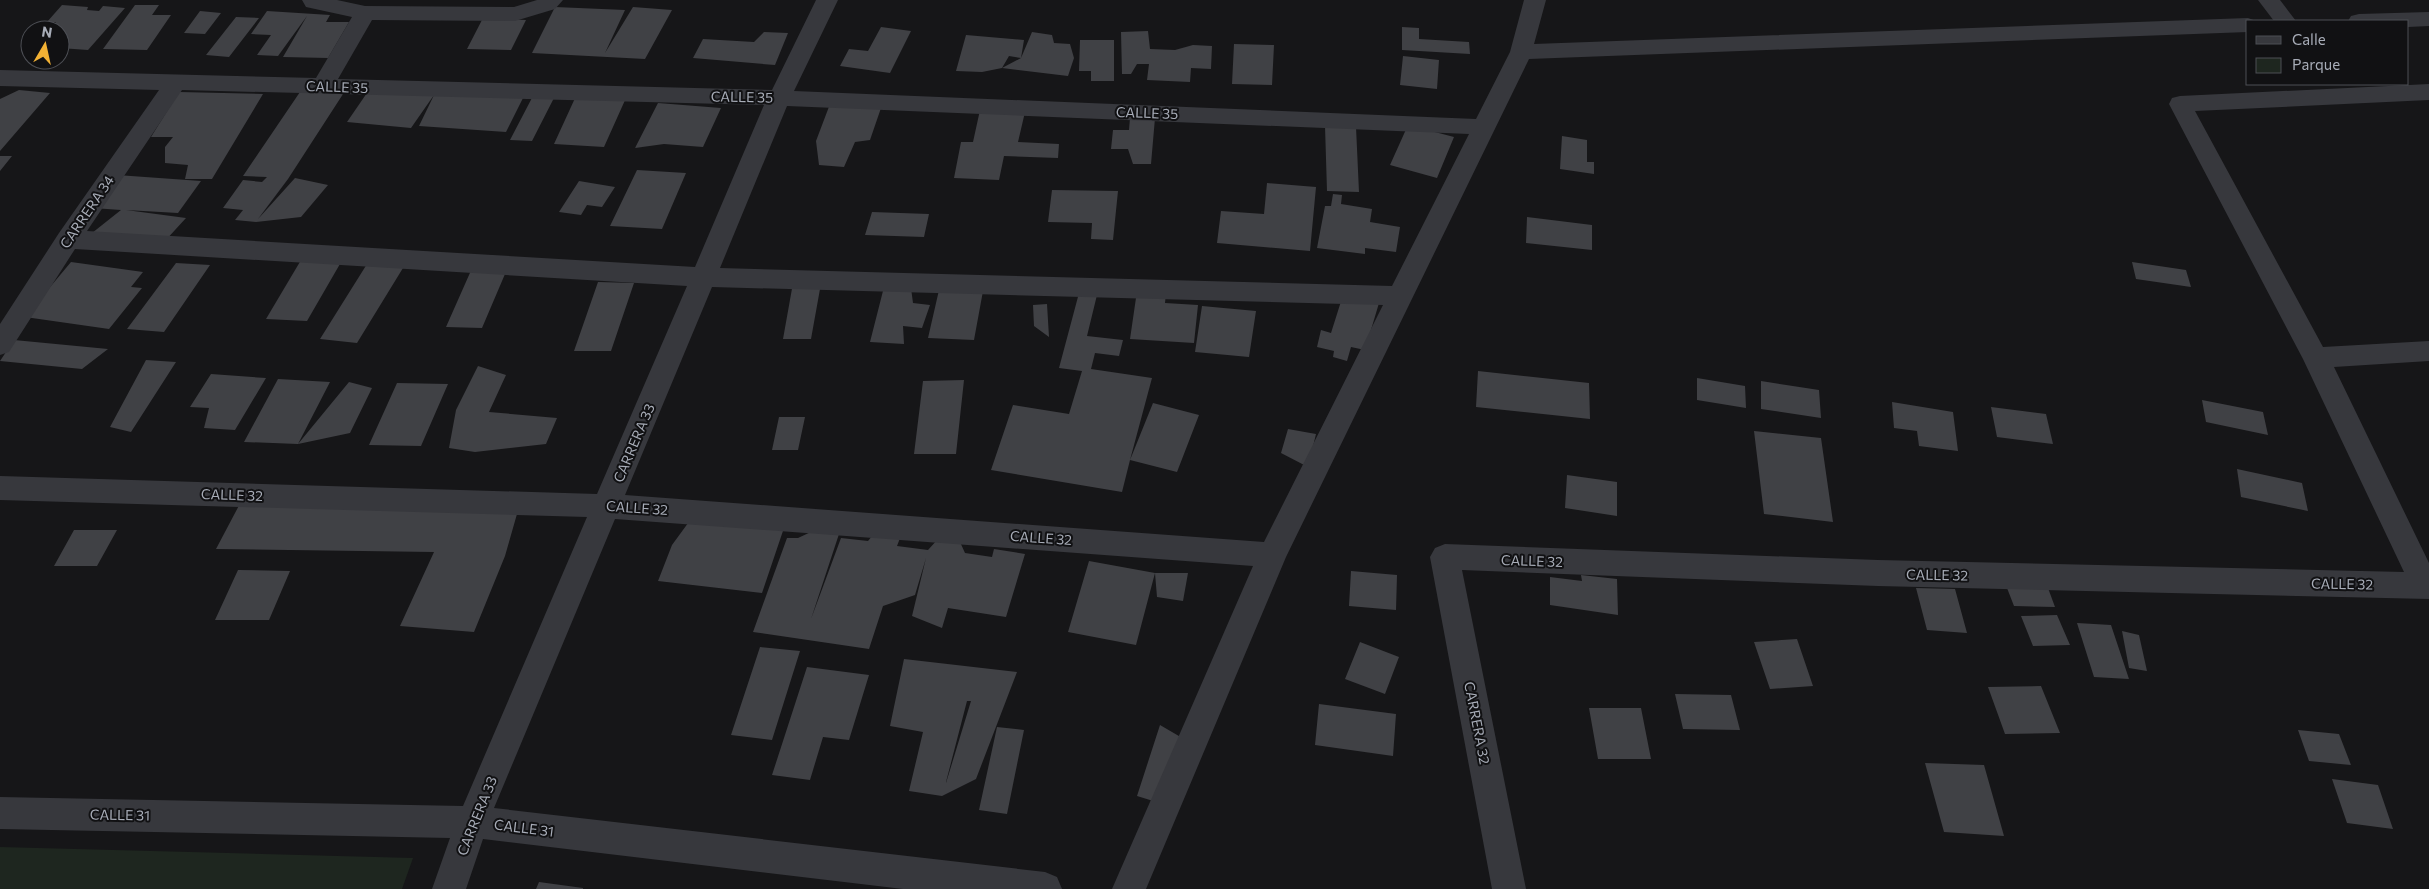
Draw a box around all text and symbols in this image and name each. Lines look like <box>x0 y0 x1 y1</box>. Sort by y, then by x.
north arrow <box>20 20 70 70</box>
legend <box>2246 20 2409 85</box>
text: N <box>41 22 54 41</box>
text: Calle <box>2292 30 2326 48</box>
text: Parque <box>2292 55 2340 73</box>
street label: CALLE 35 <box>306 77 368 96</box>
street label: CALLE 35 <box>711 87 773 106</box>
street label: CALLE 35 <box>1116 103 1178 122</box>
street label: CARRERA 34 <box>56 171 118 251</box>
street label: CARRERA 33 <box>609 401 658 485</box>
street label: CALLE 32 <box>201 485 264 504</box>
street label: CALLE 32 <box>606 497 669 518</box>
street label: CALLE 32 <box>1010 527 1073 548</box>
street label: CALLE 32 <box>1501 551 1564 570</box>
street label: CALLE 32 <box>1906 565 1968 584</box>
street label: CALLE 32 <box>2311 574 2373 593</box>
street label: CARRERA 32 <box>1461 680 1494 766</box>
street label: CARRERA 33 <box>453 774 500 858</box>
street label: CALLE 31 <box>90 805 150 824</box>
street label: CALLE 31 <box>493 815 555 840</box>

